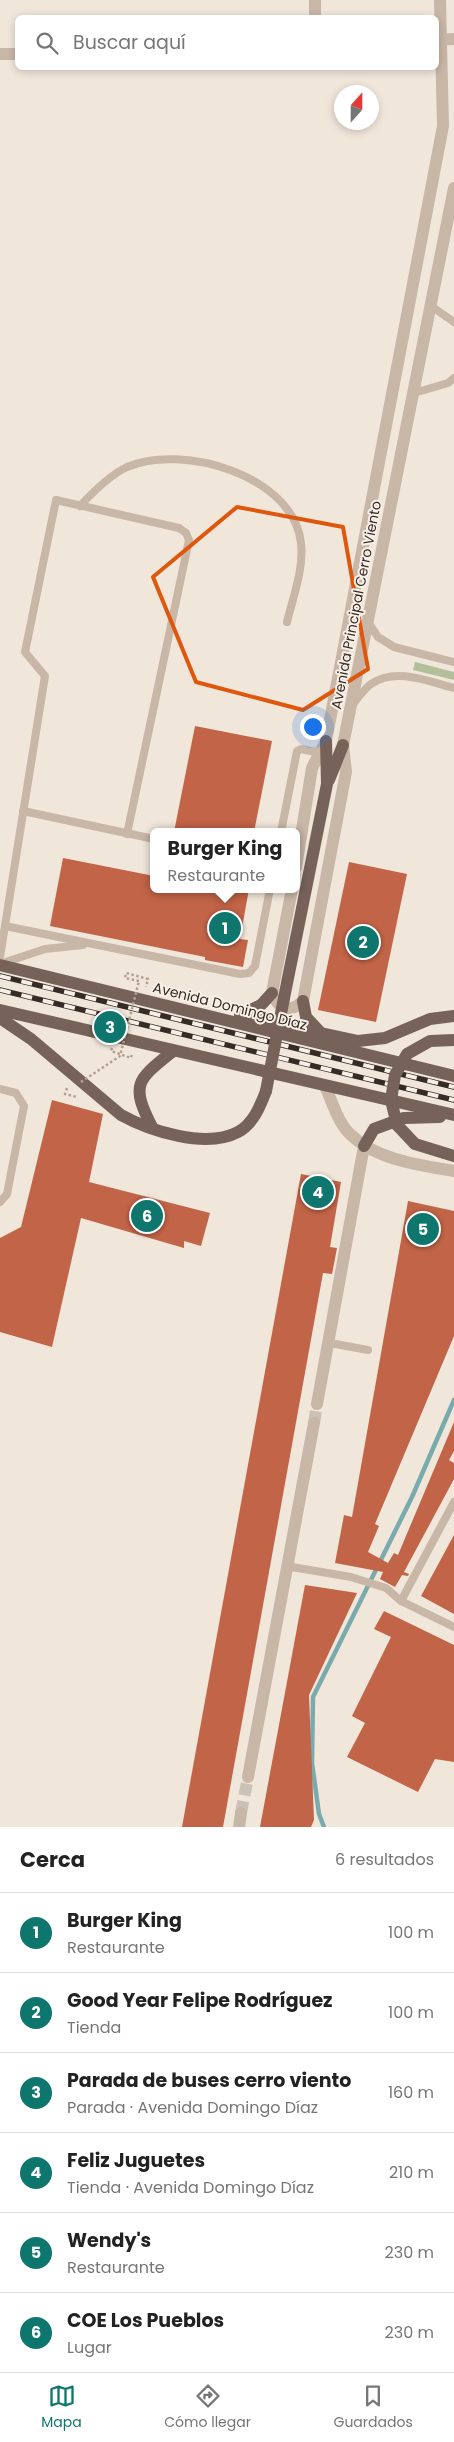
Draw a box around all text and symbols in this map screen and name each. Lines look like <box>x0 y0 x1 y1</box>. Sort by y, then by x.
search box <box>15 15 439 70</box>
icon: search <box>33 29 61 57</box>
text: Buscar aquí <box>73 29 186 56</box>
north arrow <box>334 85 379 130</box>
street label: Avenida Principal Cerro Viento <box>326 499 386 711</box>
your location <box>300 714 326 740</box>
popup <box>150 828 300 893</box>
text: Burger King <box>168 835 282 862</box>
text: Restaurante <box>168 864 265 887</box>
pin: 1 <box>209 909 241 947</box>
pin: 2 <box>347 923 379 961</box>
street label: Avenida Domingo Díaz <box>151 977 309 1035</box>
pin: 3 <box>94 1008 126 1046</box>
pin: 4 <box>302 1173 334 1211</box>
pin: 6 <box>131 1197 163 1235</box>
pin: 5 <box>407 1210 439 1248</box>
text: Cerca <box>20 1845 85 1874</box>
text: 6 resultados <box>335 1848 434 1871</box>
text: Burger King <box>67 1907 182 1934</box>
text: 1 <box>33 1921 39 1944</box>
text: 100 m <box>388 1921 434 1944</box>
text: Restaurante <box>67 1936 165 1959</box>
text: Good Year Felipe Rodríguez <box>67 1987 333 2014</box>
text: 2 <box>31 2001 41 2024</box>
text: 100 m <box>388 2001 434 2024</box>
text: Tienda <box>67 2016 121 2039</box>
text: Parada de buses cerro viento <box>67 2067 351 2094</box>
text: 3 <box>31 2081 41 2104</box>
text: 160 m <box>388 2081 434 2104</box>
text: Parada · Avenida Domingo Díaz <box>67 2096 318 2119</box>
text: Feliz Juguetes <box>67 2147 205 2174</box>
text: 4 <box>31 2161 41 2184</box>
text: 210 m <box>389 2161 434 2184</box>
text: Tienda · Avenida Domingo Díaz <box>67 2176 314 2199</box>
text: Wendy's <box>67 2227 151 2254</box>
text: 5 <box>31 2241 41 2264</box>
text: 230 m <box>385 2241 434 2264</box>
text: Restaurante <box>67 2256 165 2279</box>
text: COE Los Pueblos <box>67 2307 224 2334</box>
text: 6 <box>31 2321 41 2344</box>
text: 230 m <box>385 2321 434 2344</box>
text: Lugar <box>67 2336 112 2359</box>
tab: Mapa <box>41 2382 82 2433</box>
tab: Cómo llegar <box>164 2382 251 2433</box>
tab: Guardados <box>334 2382 413 2433</box>

